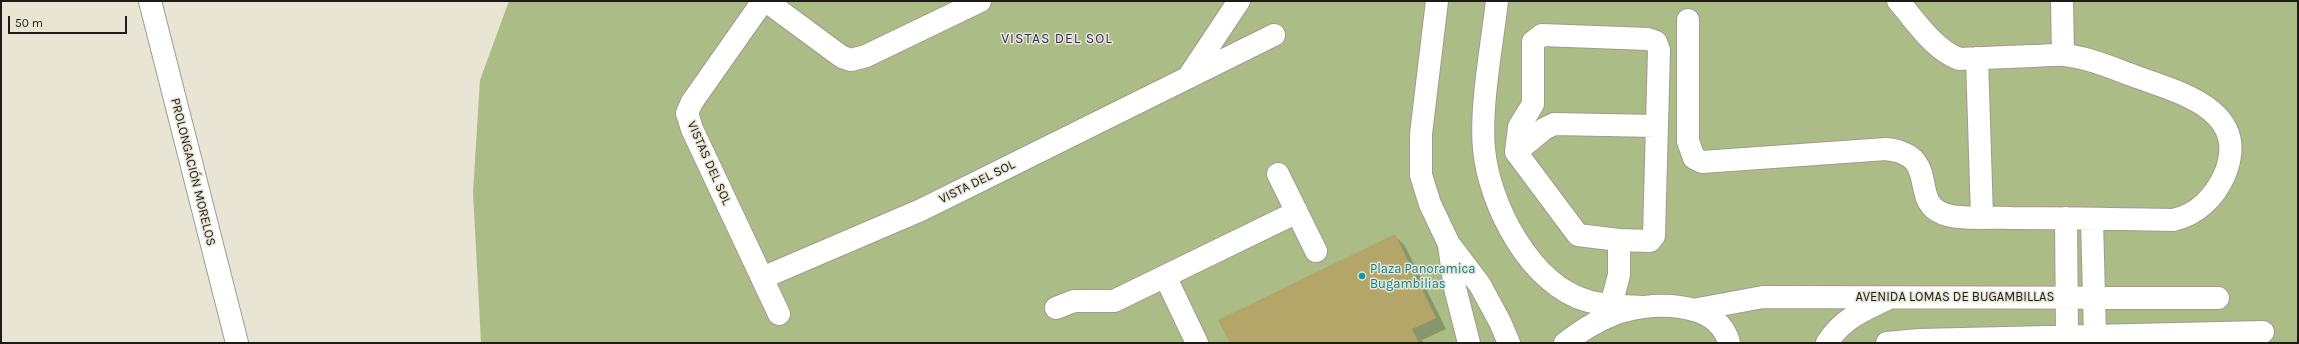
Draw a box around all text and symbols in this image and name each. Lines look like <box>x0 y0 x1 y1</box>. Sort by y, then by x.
scale bar <box>10 8 129 34</box>
text: 50 m <box>15 16 43 30</box>
district label: VISTAS DEL SOL <box>1001 31 1113 47</box>
street label: PROLONGACIÓN MORELOS <box>167 97 219 247</box>
street label: VISTAS DEL SOL <box>683 118 735 208</box>
street label: VISTA DEL SOL <box>936 157 1018 207</box>
place label: Plaza Panoramica Bugambilias <box>1370 261 1475 292</box>
marker: Plaza Panoramica Bugambilias <box>1357 271 1367 281</box>
street label: AVENIDA LOMAS DE BUGAMBILLAS <box>1856 289 2054 305</box>

